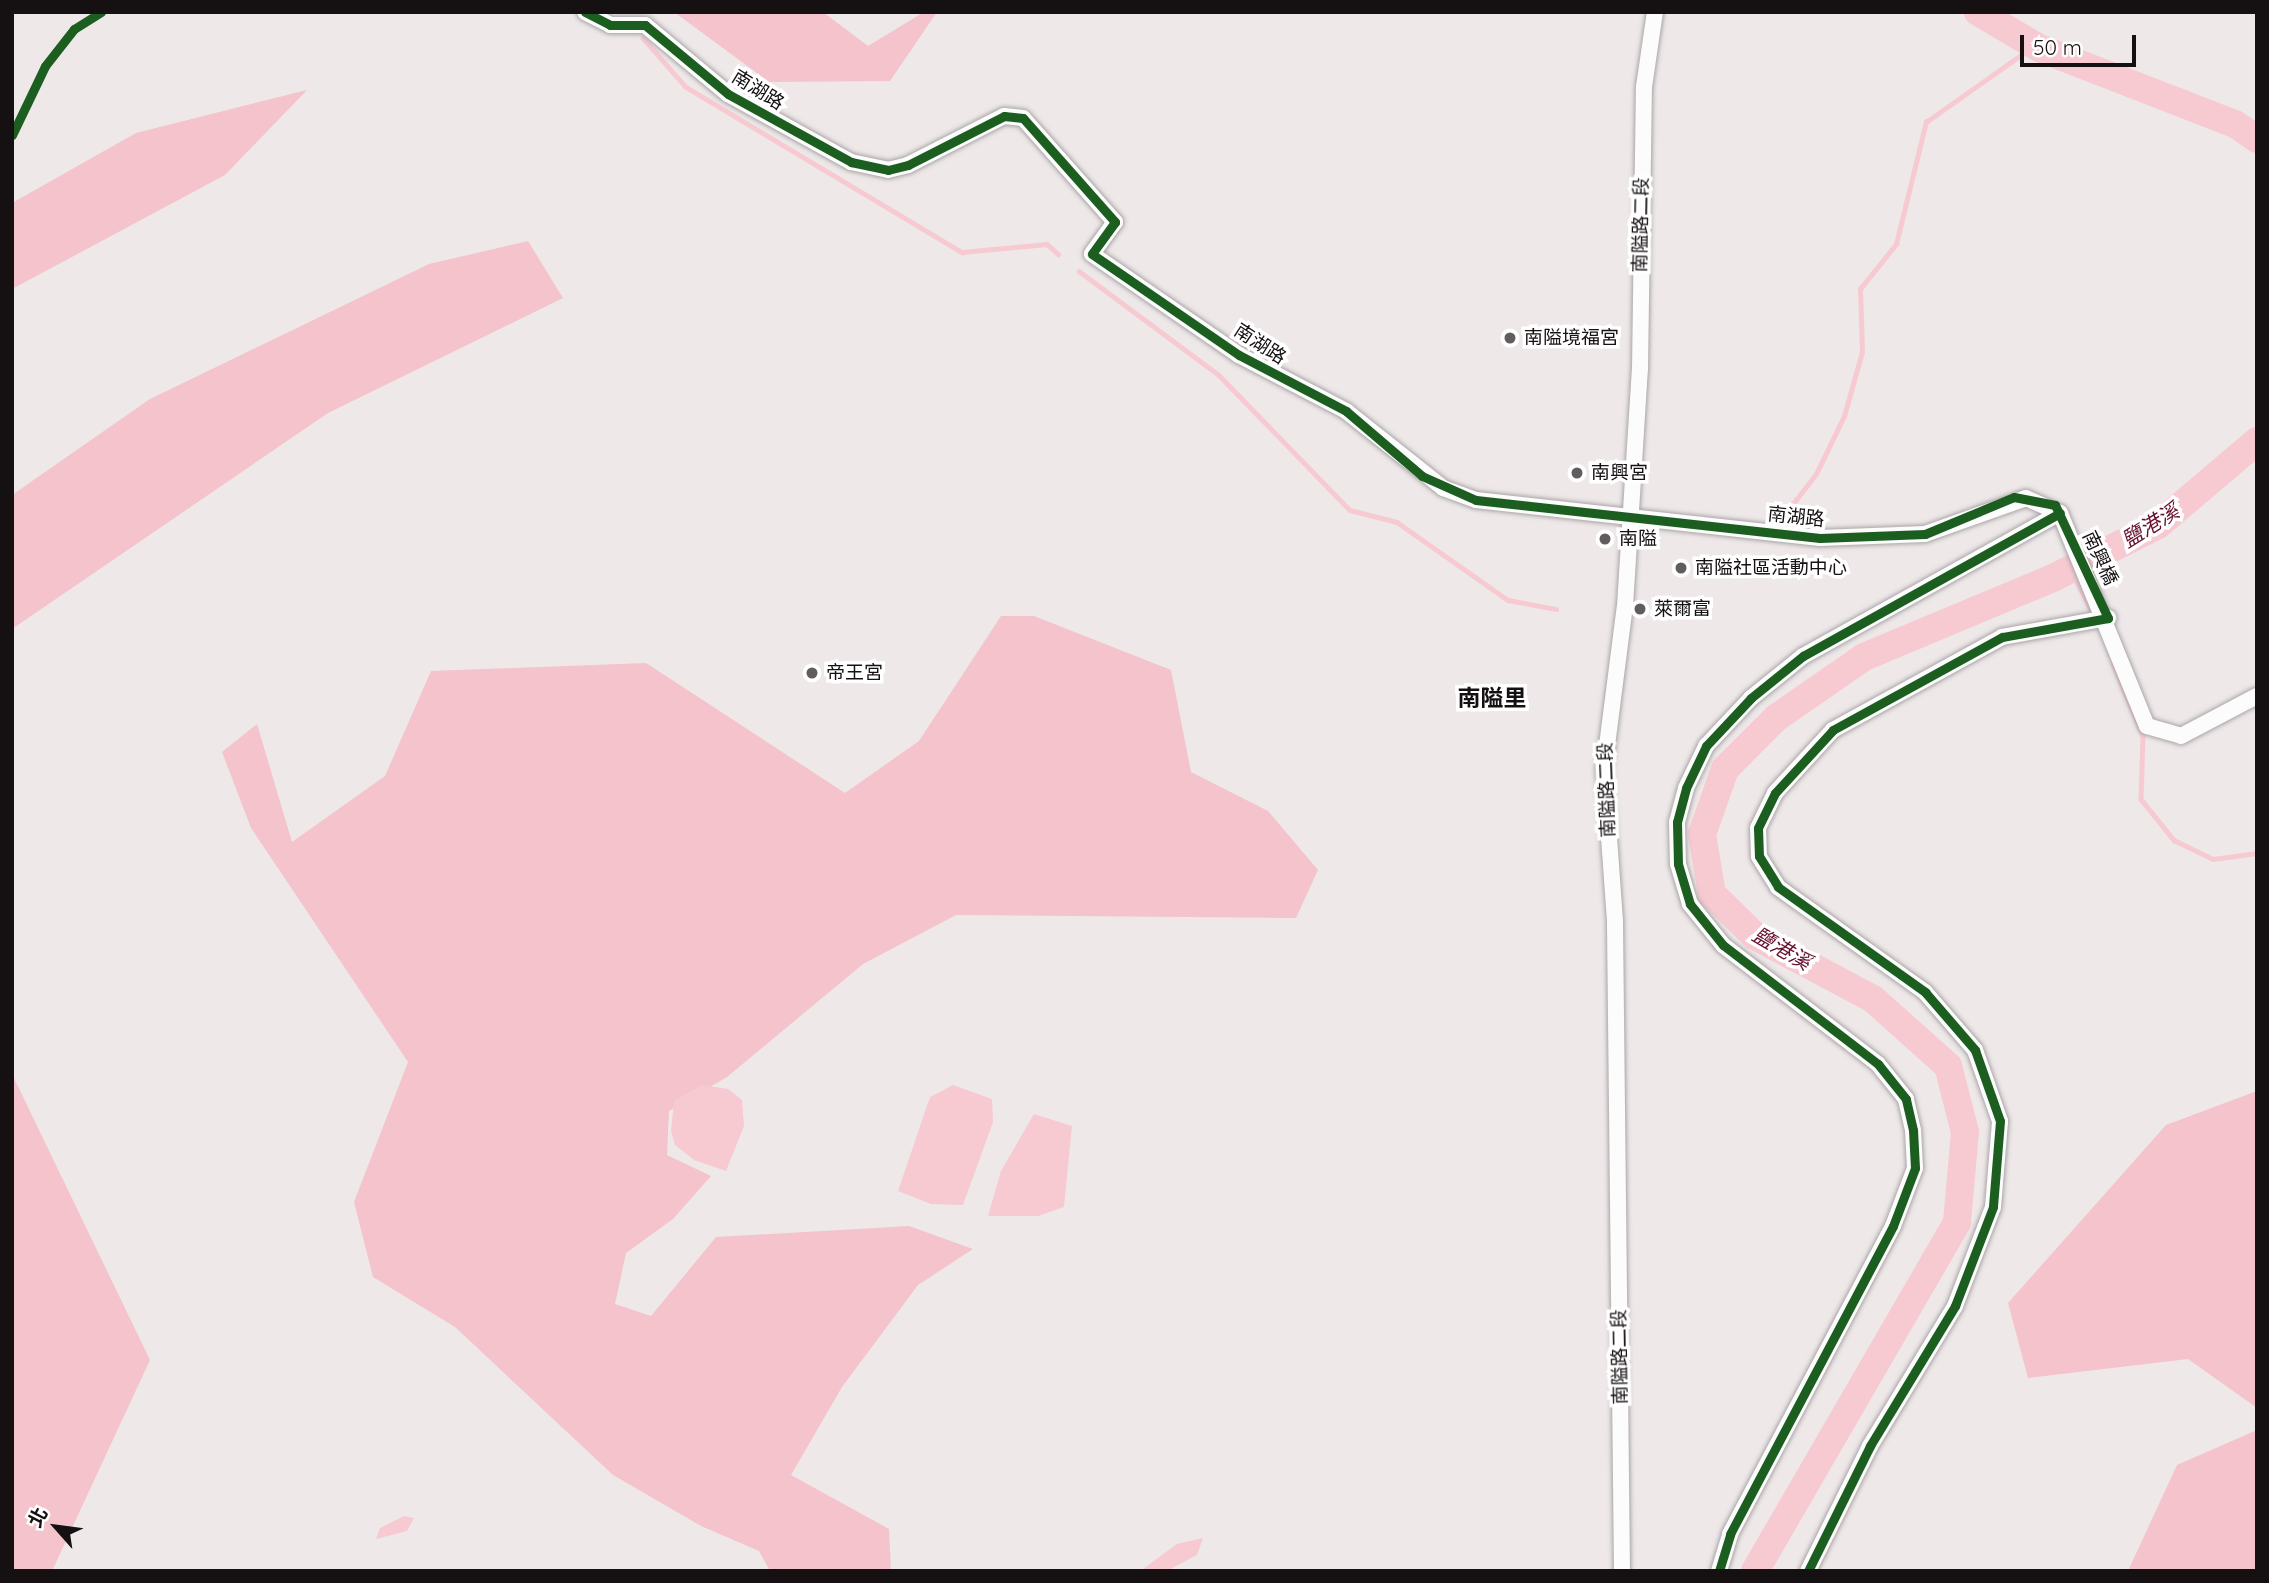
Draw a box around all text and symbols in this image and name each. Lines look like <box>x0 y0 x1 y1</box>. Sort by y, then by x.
scale bar <box>2024 21 2140 65</box>
text: 50 m <box>2033 34 2082 60</box>
street label: 南湖路 <box>728 65 788 115</box>
street label: 南隘路二段 <box>1629 177 1653 273</box>
street label: 南湖路 <box>1230 319 1290 369</box>
place label: 南隘境福宮 <box>1524 327 1619 349</box>
marker: 南隘境福宮 <box>1502 330 1518 346</box>
place label: 南興宮 <box>1591 462 1648 484</box>
marker: 南興宮 <box>1569 465 1585 481</box>
water label: 鹽港溪 <box>2117 498 2183 552</box>
street label: 南湖路 <box>1766 503 1826 531</box>
street label: 南興橋 <box>2078 527 2122 589</box>
place label: 南隘 <box>1619 528 1657 550</box>
marker: 南隘 <box>1597 531 1613 547</box>
place label: 南隘社區活動中心 <box>1695 557 1847 579</box>
marker: 南隘社區活動中心 <box>1673 560 1689 576</box>
place label: 萊爾富 <box>1654 598 1711 620</box>
marker: 萊爾富 <box>1632 601 1648 617</box>
place label: 帝王宮 <box>826 662 883 684</box>
marker: 帝王宮 <box>804 665 820 681</box>
district label: 南隘里 <box>1458 684 1526 712</box>
street label: 南隘路二段 <box>1594 742 1620 838</box>
water label: 鹽港溪 <box>1748 921 1816 975</box>
street label: 南隘路二段 <box>1608 1309 1632 1405</box>
north arrow <box>21 1492 91 1562</box>
text: 北 <box>22 1503 53 1531</box>

